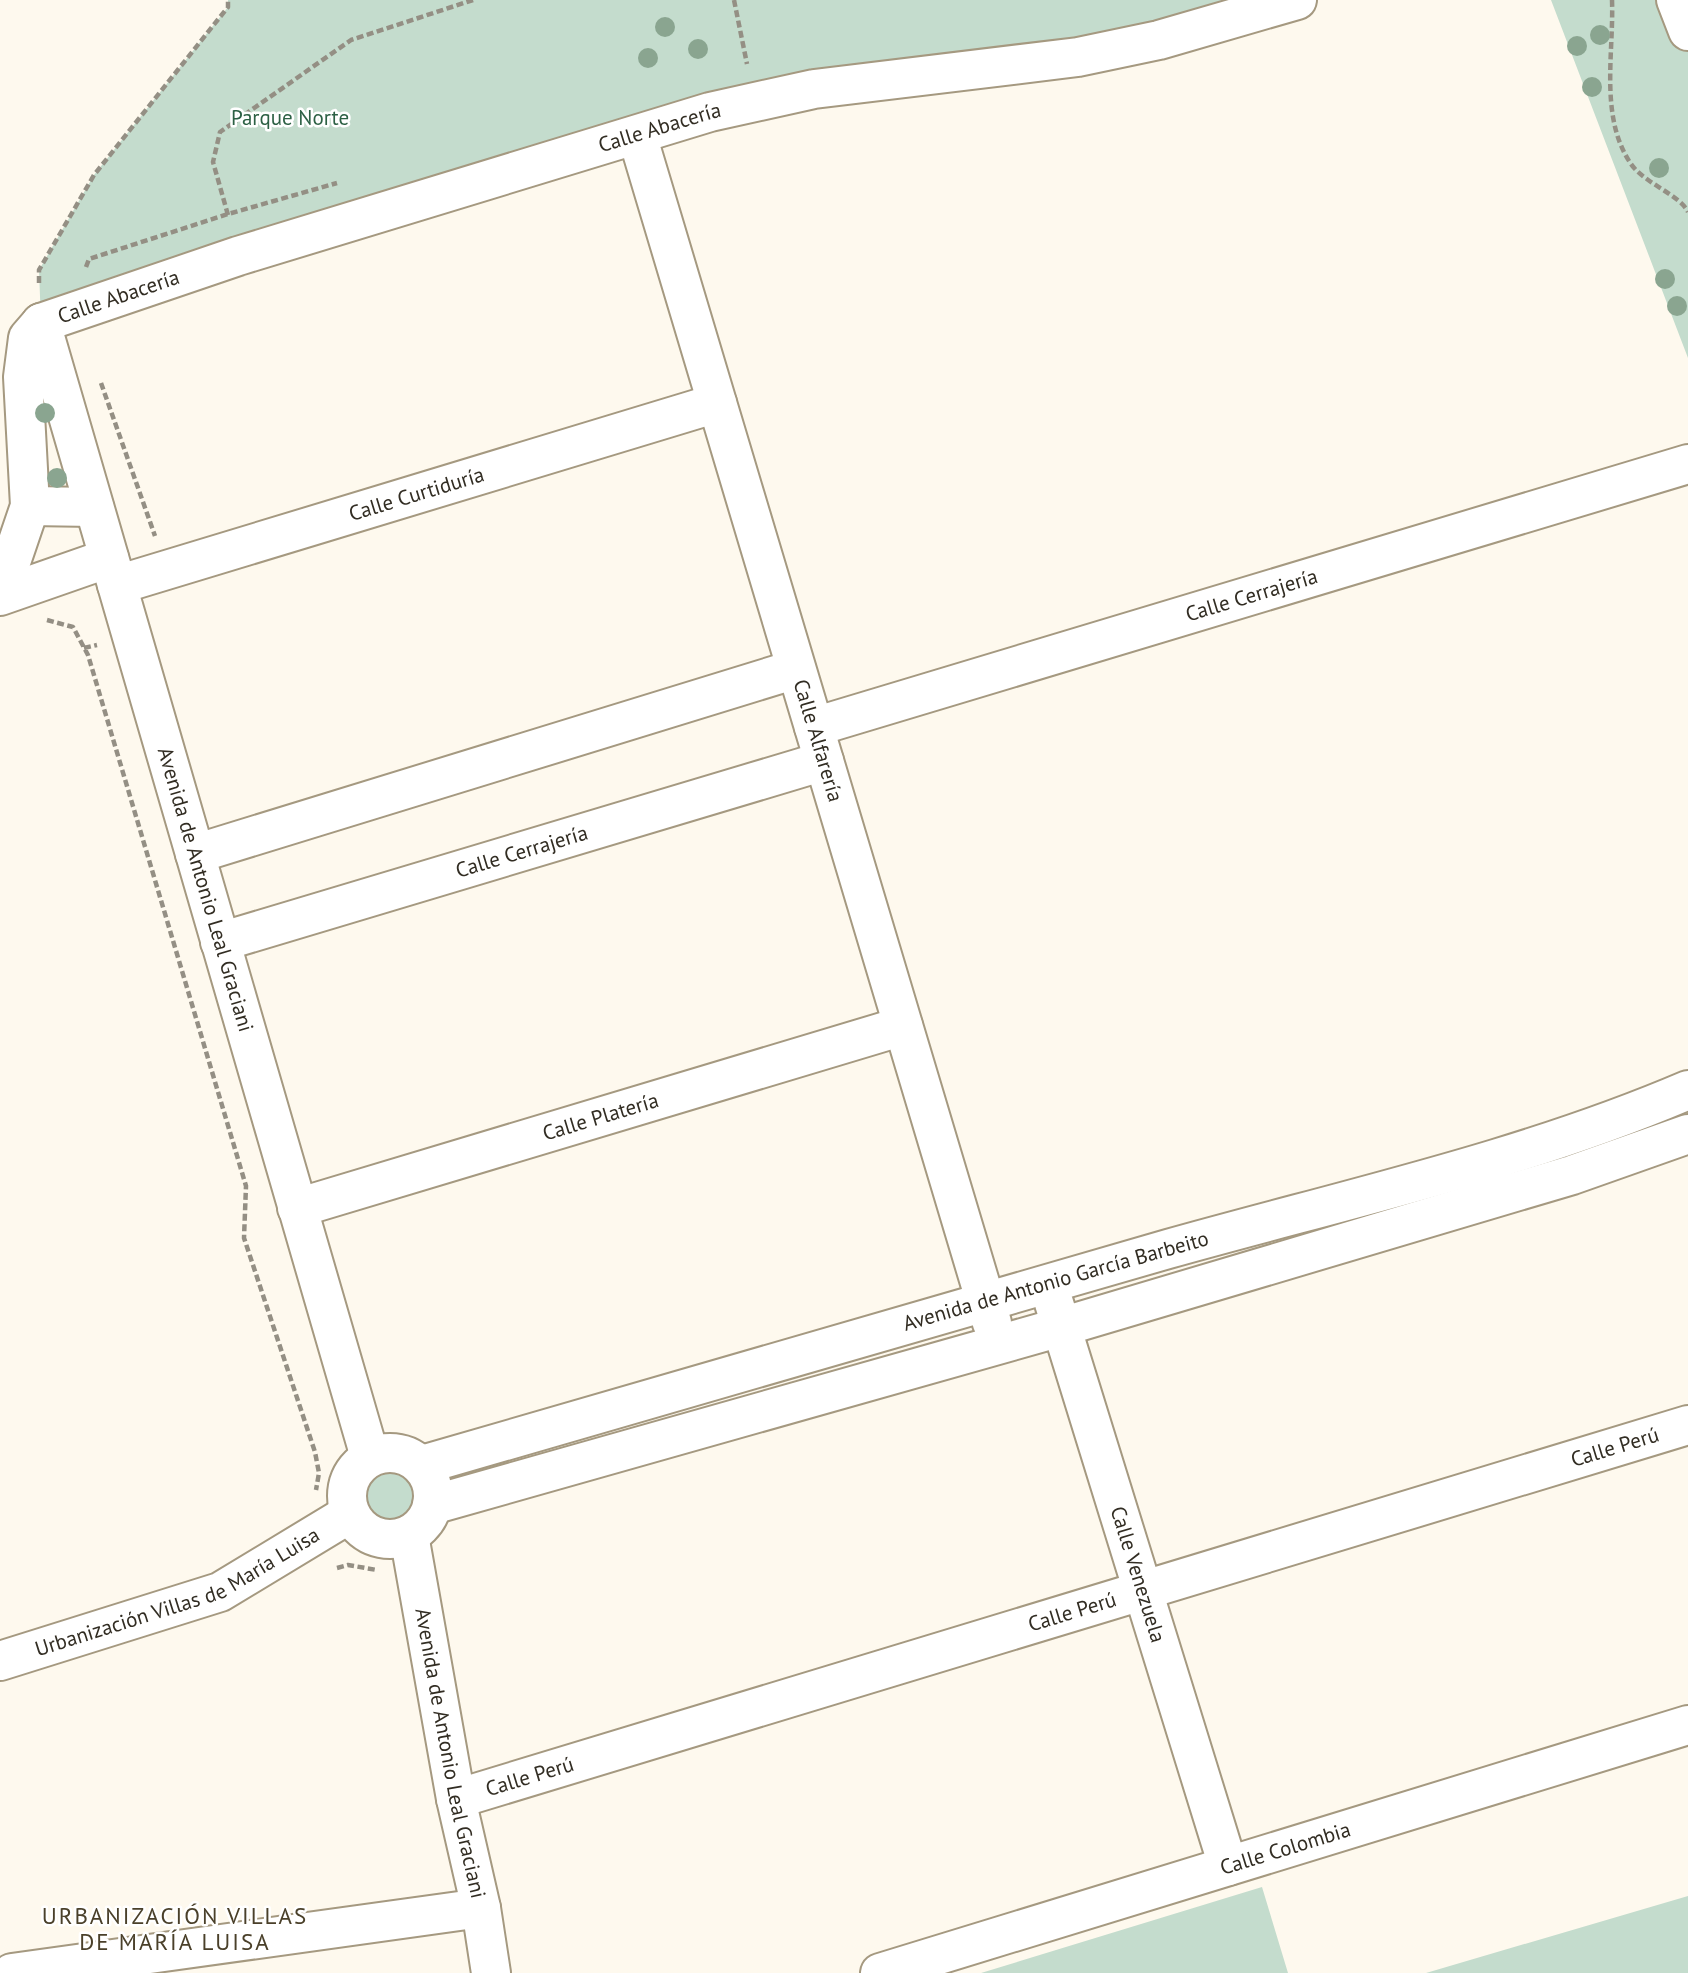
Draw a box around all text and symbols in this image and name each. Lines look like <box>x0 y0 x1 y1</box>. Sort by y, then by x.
street label: Calle Abacería <box>595 96 723 158</box>
park label: Parque Norte <box>231 104 349 131</box>
street label: Calle Abacería <box>54 263 183 329</box>
street label: Calle Curtiduría <box>345 460 487 527</box>
street label: Calle Cerrajería <box>1182 562 1321 627</box>
street label: Calle Alfarería <box>787 676 849 805</box>
street label: Avenida de Antonio Leal Graciani <box>152 744 260 1035</box>
street label: Calle Cerrajería <box>452 819 591 884</box>
street label: Calle Platería <box>539 1086 662 1146</box>
street label: Avenida de Antonio García Barbeito <box>900 1224 1212 1337</box>
street label: Calle Perú <box>1567 1421 1662 1473</box>
street label: Calle Venezuela <box>1105 1503 1172 1646</box>
street label: Urbanización Villas de María Luisa <box>31 1521 324 1662</box>
street label: Calle Perú <box>1025 1585 1119 1638</box>
street label: Avenida de Antonio Leal Graciani <box>409 1606 492 1901</box>
street label: Calle Perú <box>482 1750 577 1802</box>
street label: Calle Colombia <box>1217 1815 1354 1881</box>
district label: URBANIZACIÓN VILLAS DE MARÍA LUISA <box>42 1901 308 1956</box>

